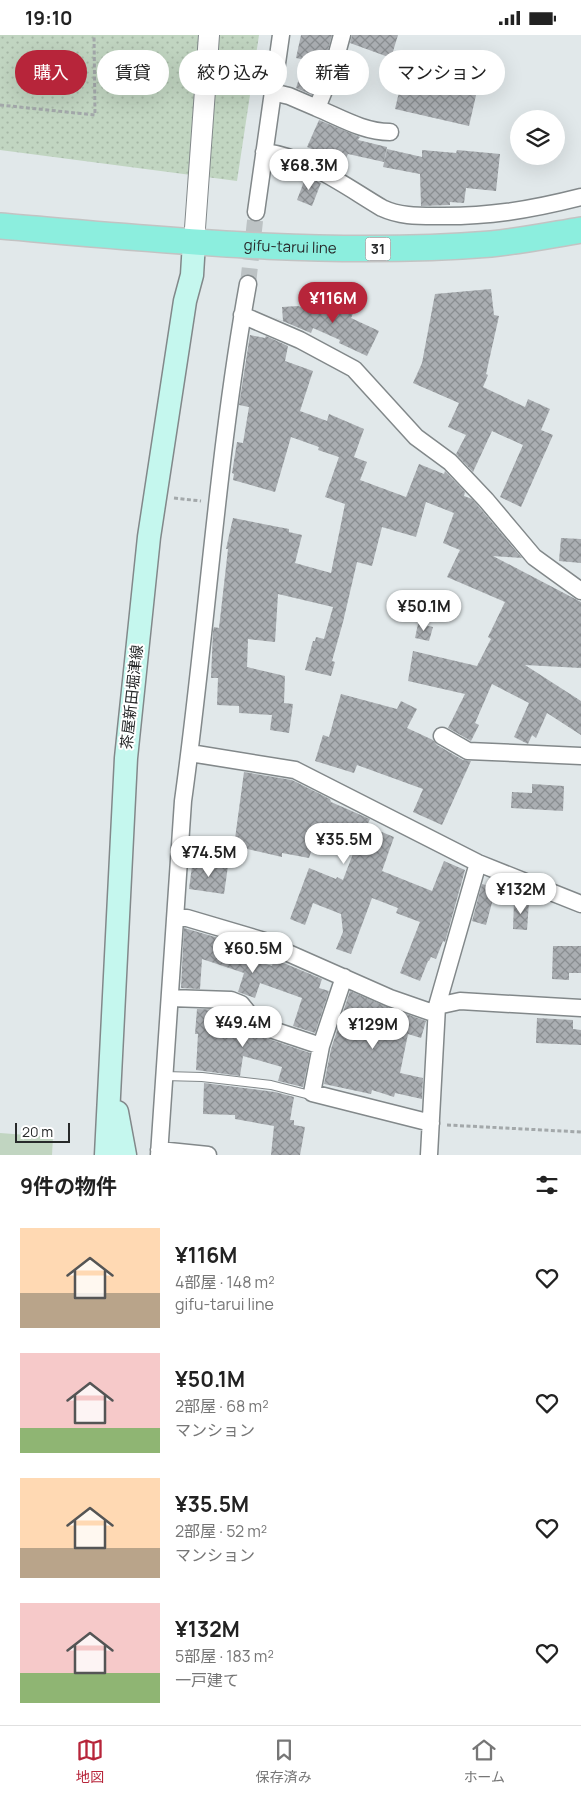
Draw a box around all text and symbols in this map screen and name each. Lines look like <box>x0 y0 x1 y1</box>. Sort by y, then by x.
text: 19:10 <box>25 5 72 31</box>
chip: 購入 <box>15 50 87 95</box>
chip: 賃貸 <box>97 50 169 95</box>
chip: 絞り込み <box>179 50 287 95</box>
chip: 新着 <box>297 50 369 95</box>
chip: マンション <box>379 50 505 95</box>
map controls <box>510 110 565 165</box>
button: layers <box>510 110 565 165</box>
pin: ¥68.3M <box>268 149 350 191</box>
text: ¥68.3M <box>280 154 338 176</box>
street label: gifu-tarui line <box>243 234 337 258</box>
road number: 31 <box>366 237 390 260</box>
pin: ¥116M <box>298 281 368 324</box>
text: ¥116M <box>309 287 357 309</box>
pin: ¥50.1M <box>383 589 465 632</box>
text: ¥50.1M <box>397 595 451 617</box>
street label: 茶屋新田堀津線 <box>116 644 147 750</box>
pin: ¥35.5M <box>303 823 385 865</box>
text: ¥35.5M <box>316 828 372 850</box>
pin: ¥74.5M <box>168 835 250 878</box>
text: ¥74.5M <box>181 841 237 863</box>
pin: ¥132M <box>486 873 556 915</box>
text: ¥132M <box>496 878 546 900</box>
pin: ¥60.5M <box>212 931 294 974</box>
text: ¥60.5M <box>224 937 282 959</box>
pin: ¥49.4M <box>202 1005 284 1048</box>
pin: ¥129M <box>338 1007 408 1050</box>
text: ¥49.4M <box>215 1011 271 1033</box>
text: ¥129M <box>348 1013 398 1035</box>
scale bar <box>15 1120 70 1143</box>
text: 20 m <box>22 1122 53 1141</box>
icon: filters <box>533 1171 561 1199</box>
text: 9件の物件 <box>20 1172 117 1200</box>
text: ¥116M <box>175 1241 237 1269</box>
icon: home <box>60 1248 120 1308</box>
icon: heart <box>533 1264 561 1292</box>
text: 4部屋 · 148 m² <box>175 1271 275 1293</box>
text: gifu-tarui line <box>175 1293 274 1315</box>
text: ¥50.1M <box>175 1365 245 1393</box>
icon: home <box>60 1373 120 1433</box>
icon: heart <box>533 1389 561 1417</box>
text: 2部屋 · 68 m² <box>175 1395 269 1417</box>
text: マンション <box>175 1419 255 1441</box>
text: ¥35.5M <box>175 1490 249 1518</box>
icon: home <box>60 1498 120 1558</box>
icon: heart <box>533 1514 561 1542</box>
text: 2部屋 · 52 m² <box>175 1520 267 1542</box>
text: マンション <box>175 1544 255 1566</box>
text: ¥132M <box>175 1615 240 1643</box>
icon: home <box>60 1623 120 1683</box>
icon: heart <box>533 1639 561 1667</box>
text: 5部屋 · 183 m² <box>175 1645 274 1667</box>
text: 一戸建て <box>175 1669 239 1691</box>
tab: 地図 <box>76 1736 104 1786</box>
tab: 保存済み <box>256 1736 312 1786</box>
tab: ホーム <box>463 1736 505 1786</box>

